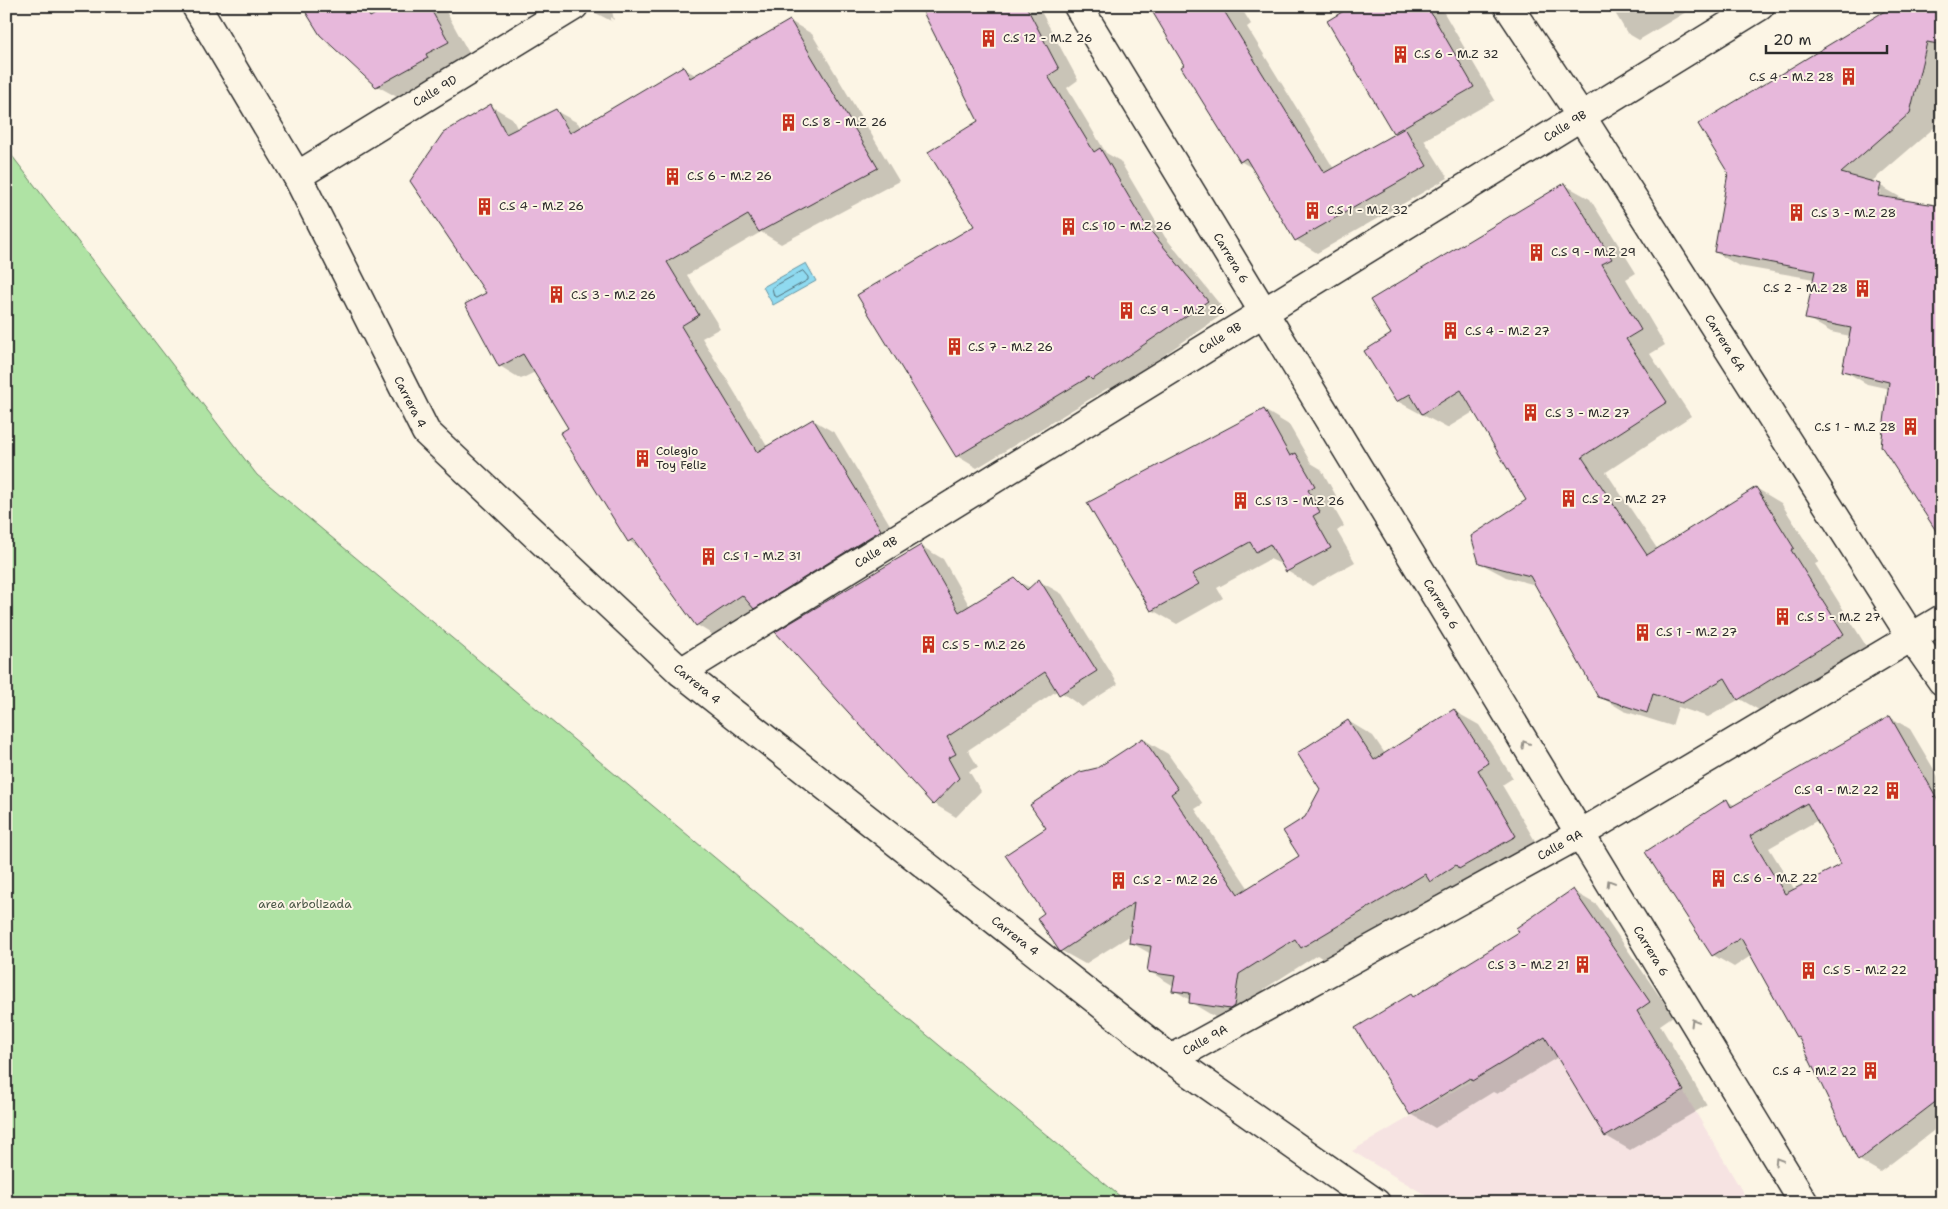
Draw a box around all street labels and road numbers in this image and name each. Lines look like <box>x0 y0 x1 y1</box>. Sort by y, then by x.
street label: Calle 9D <box>410 72 460 110</box>
street label: Calle 9B <box>1540 106 1590 146</box>
street label: Carrera 6 <box>1210 230 1252 286</box>
street label: Carrera 6A <box>1701 311 1749 375</box>
street label: Calle 9B <box>1195 318 1245 358</box>
street label: Carrera 4 <box>390 373 430 431</box>
street label: Calle 9B <box>851 532 901 572</box>
street label: Carrera 6 <box>1420 576 1462 632</box>
street label: Carrera 4 <box>670 660 724 708</box>
street label: Calle 9A <box>1534 826 1586 864</box>
street label: Carrera 4 <box>988 912 1042 960</box>
street label: Carrera 6 <box>1630 923 1672 979</box>
street label: Calle 9A <box>1179 1021 1231 1059</box>

